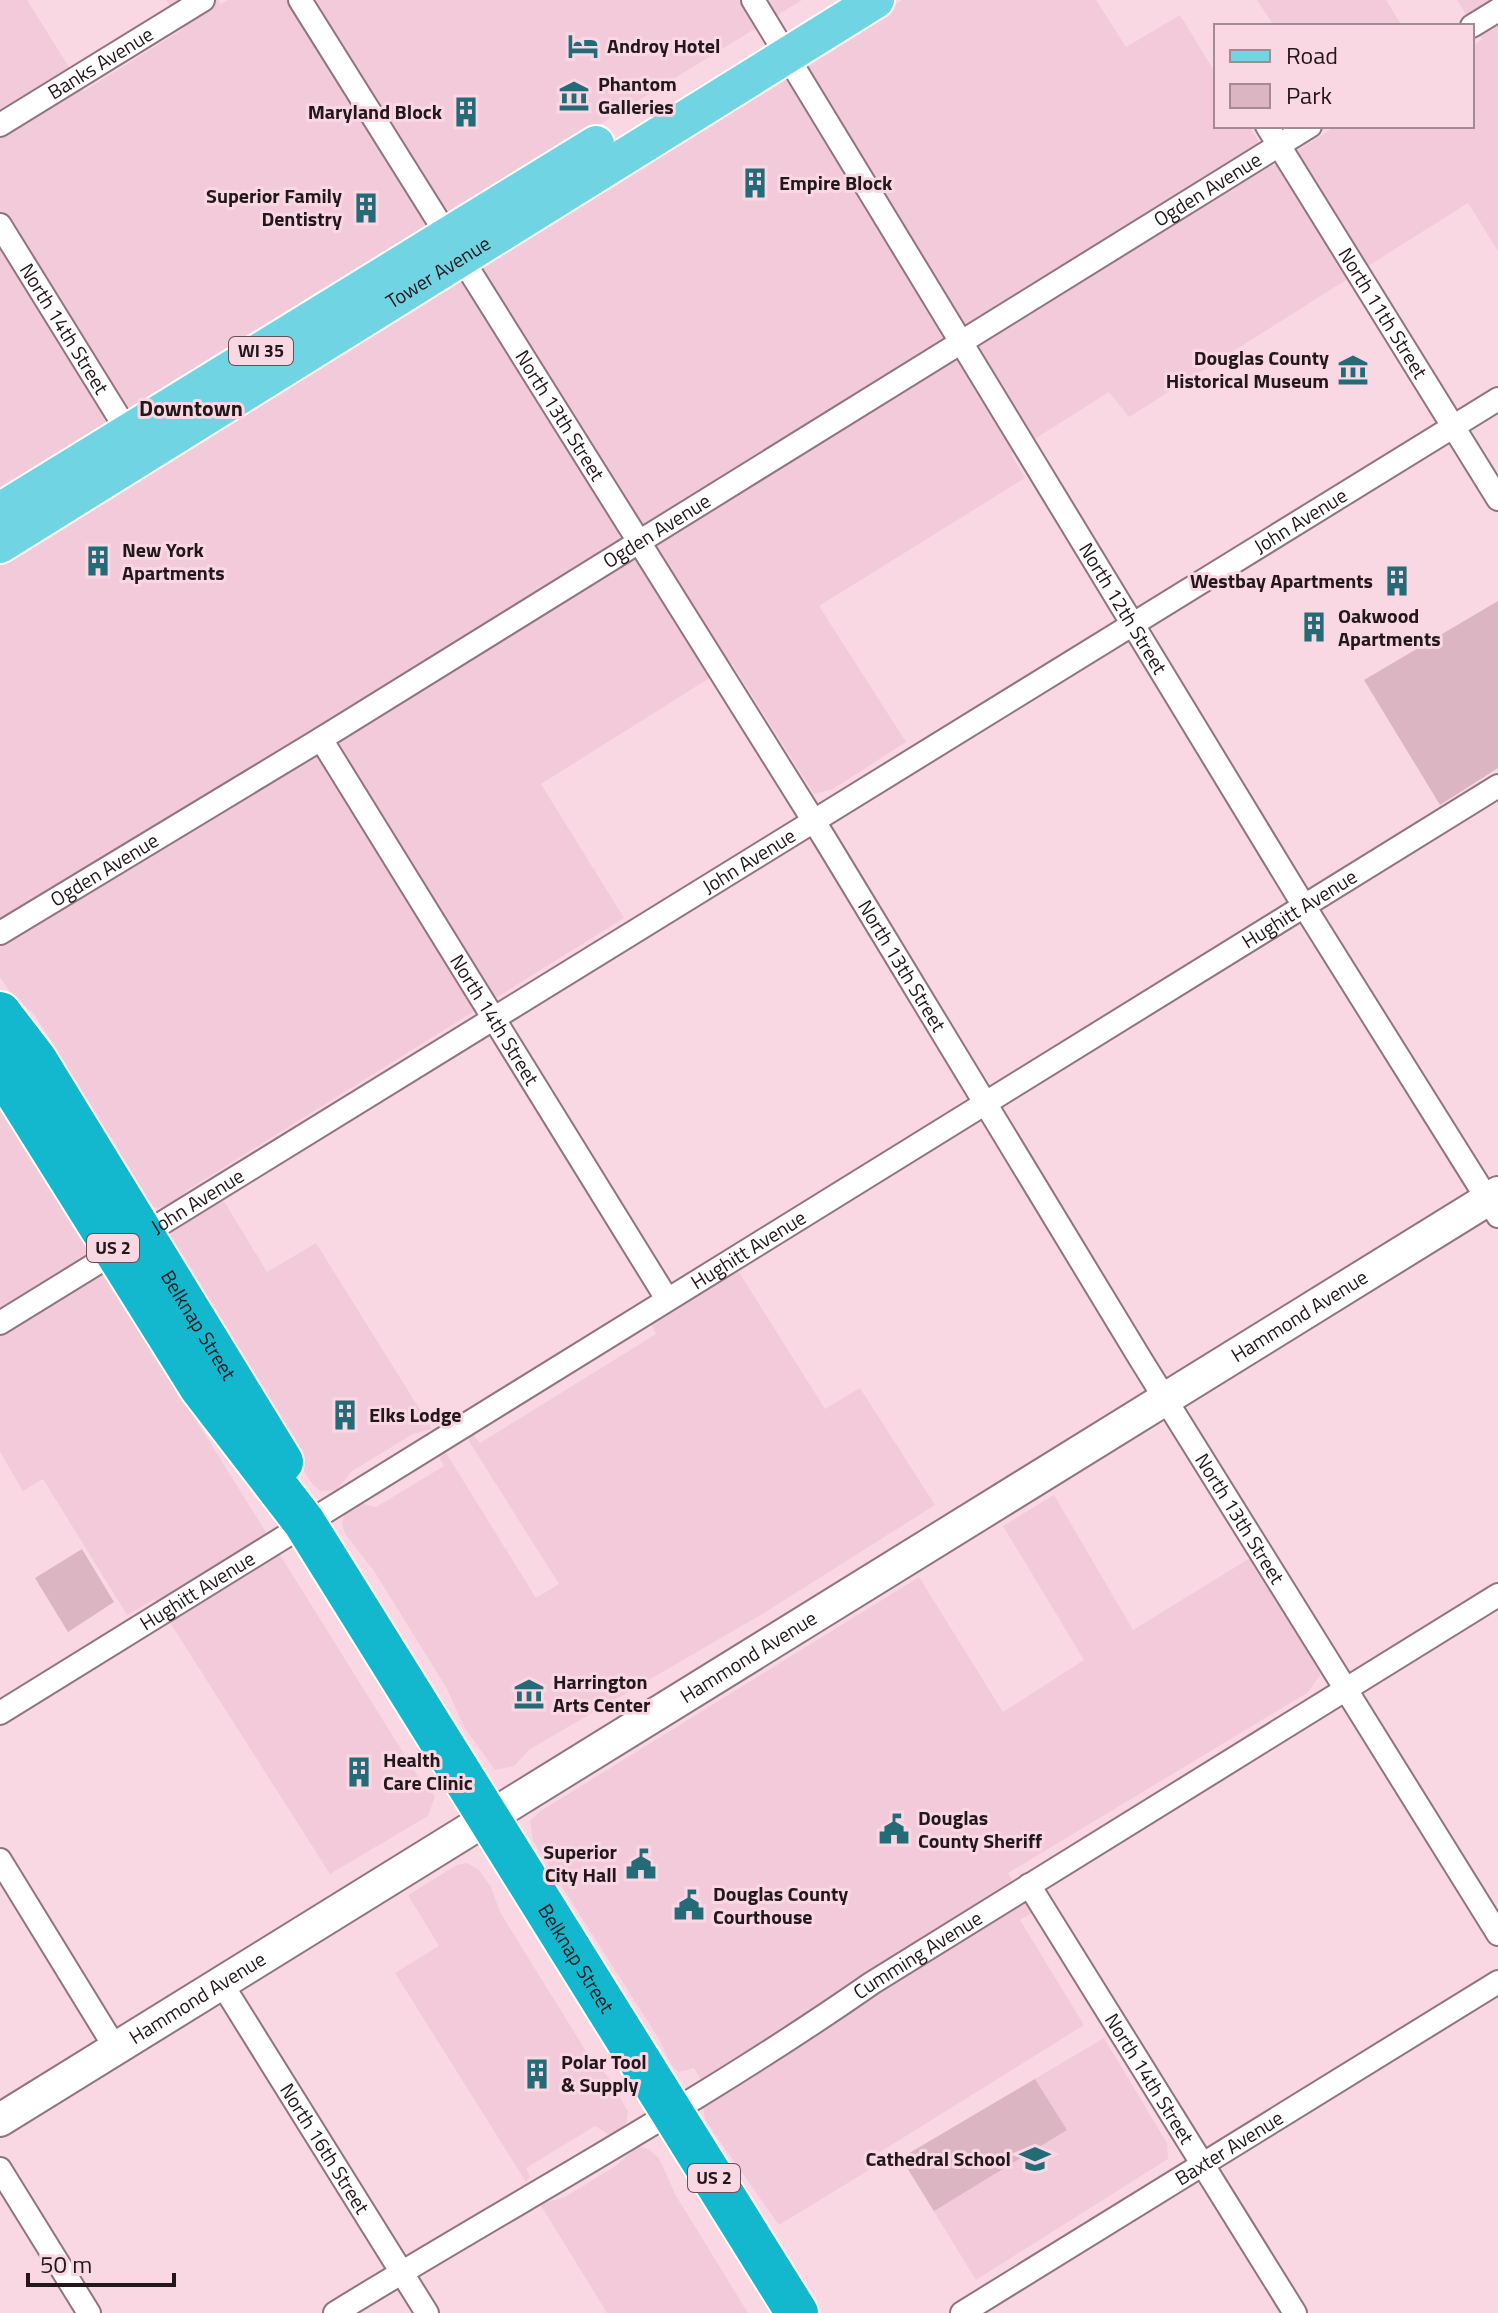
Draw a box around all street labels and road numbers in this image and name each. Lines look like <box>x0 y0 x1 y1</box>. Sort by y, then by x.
street label: Banks Avenue <box>41 18 159 107</box>
street label: Ogden Avenue <box>1147 144 1267 234</box>
street label: Tower Avenue <box>379 228 496 316</box>
street label: North 11th Street <box>1331 241 1436 384</box>
street label: North 14th Street <box>12 257 117 400</box>
road number: WI 35 <box>229 337 293 365</box>
street label: North 13th Street <box>508 344 613 487</box>
street label: John Avenue <box>1248 480 1353 561</box>
street label: Ogden Avenue <box>596 485 716 576</box>
street label: North 12th Street <box>1071 536 1175 680</box>
street label: John Avenue <box>696 820 801 901</box>
street label: Ogden Avenue <box>44 825 164 914</box>
street label: Hughitt Avenue <box>1235 861 1363 956</box>
street label: North 13th Street <box>850 894 954 1037</box>
street label: North 14th Street <box>442 948 547 1091</box>
street label: John Avenue <box>144 1160 250 1241</box>
street label: Hughitt Avenue <box>684 1202 812 1297</box>
road number: US 2 <box>87 1234 139 1262</box>
street label: Hammond Avenue <box>1225 1261 1374 1370</box>
street label: Belknap Street <box>153 1264 244 1386</box>
street label: North 13th Street <box>1188 1447 1293 1590</box>
street label: Hughitt Avenue <box>133 1543 261 1638</box>
street label: Hammond Avenue <box>674 1602 822 1711</box>
street label: Belknap Street <box>530 1897 622 2019</box>
street label: Cumming Avenue <box>846 1902 988 2007</box>
street label: Hammond Avenue <box>123 1943 271 2052</box>
street label: North 14th Street <box>1097 2007 1202 2150</box>
street label: North 16th Street <box>272 2077 378 2220</box>
street label: Baxter Avenue <box>1169 2102 1289 2193</box>
road number: US 2 <box>688 2164 740 2192</box>

